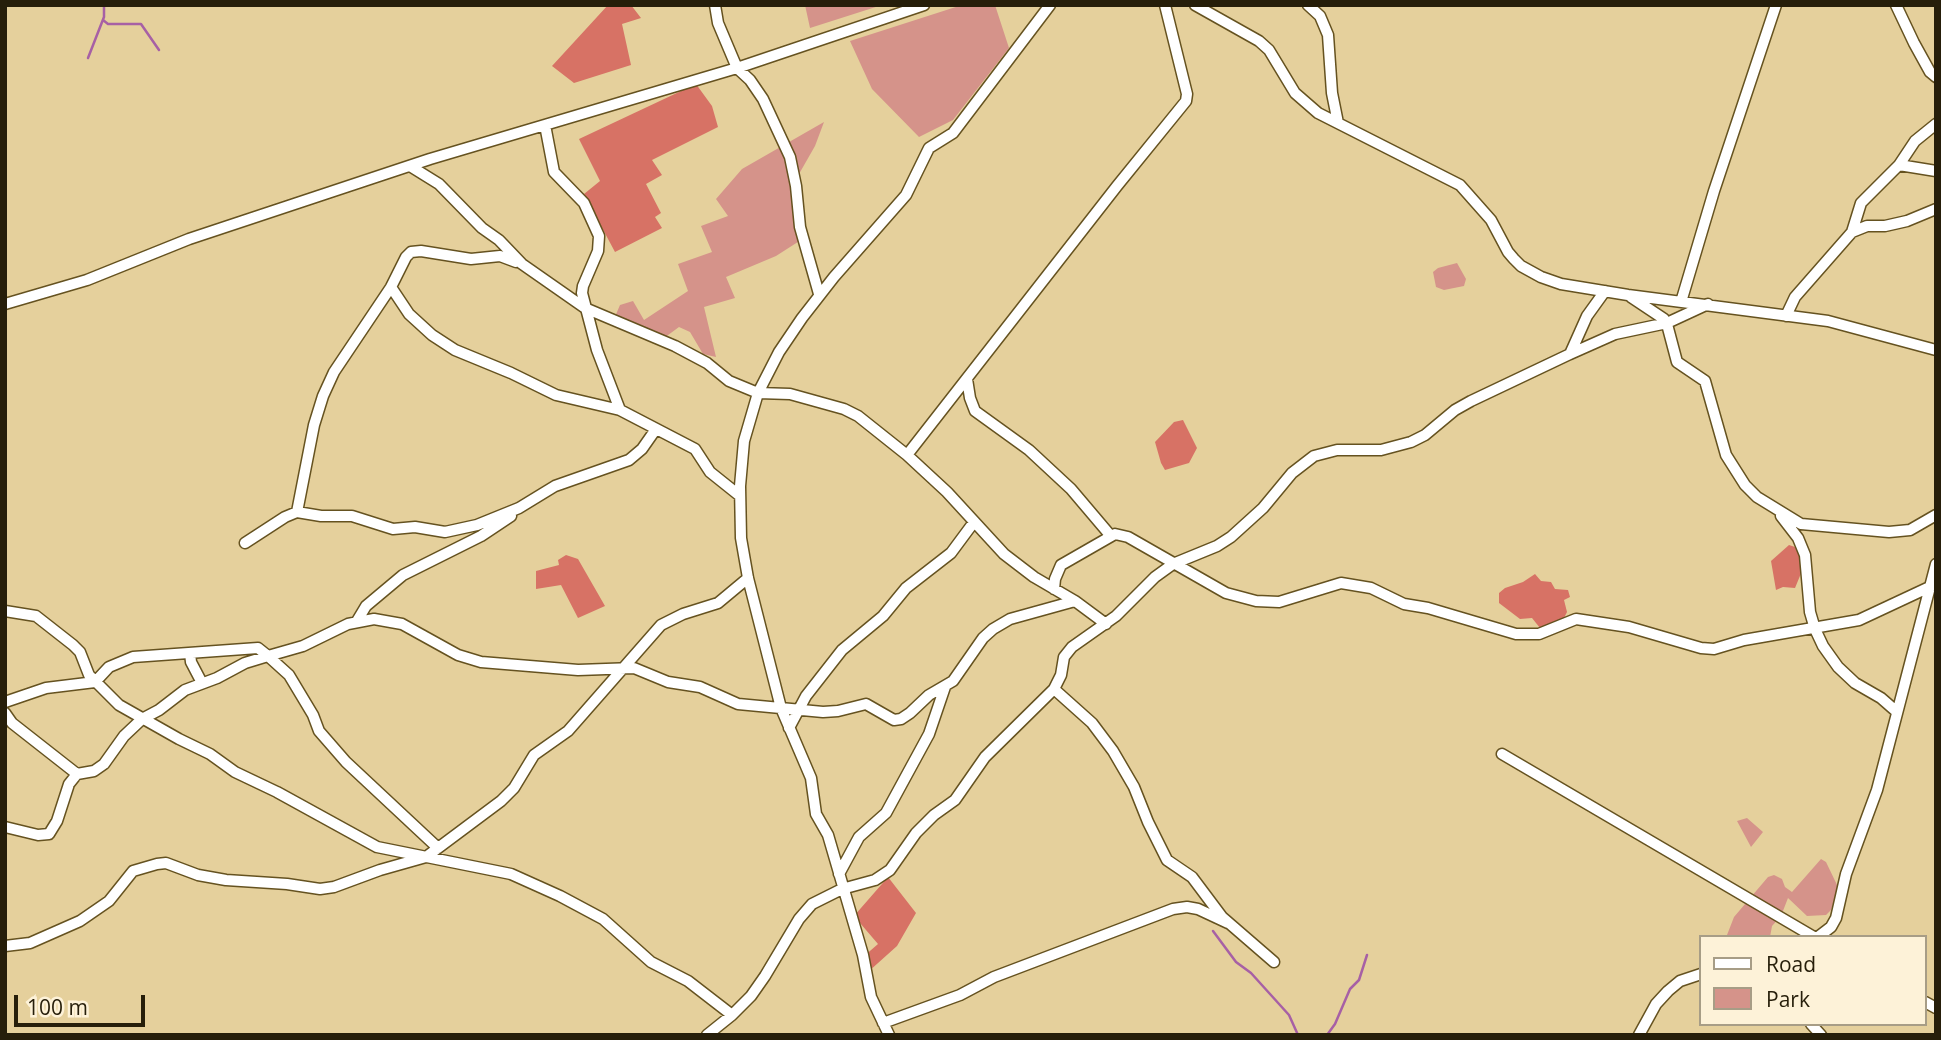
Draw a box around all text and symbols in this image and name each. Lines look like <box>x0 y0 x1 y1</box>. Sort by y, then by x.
legend <box>1700 935 1927 1026</box>
text: Road <box>1766 950 1816 978</box>
scale bar <box>18 981 149 1025</box>
text: Park <box>1766 985 1810 1013</box>
text: 100 m <box>27 993 88 1021</box>

